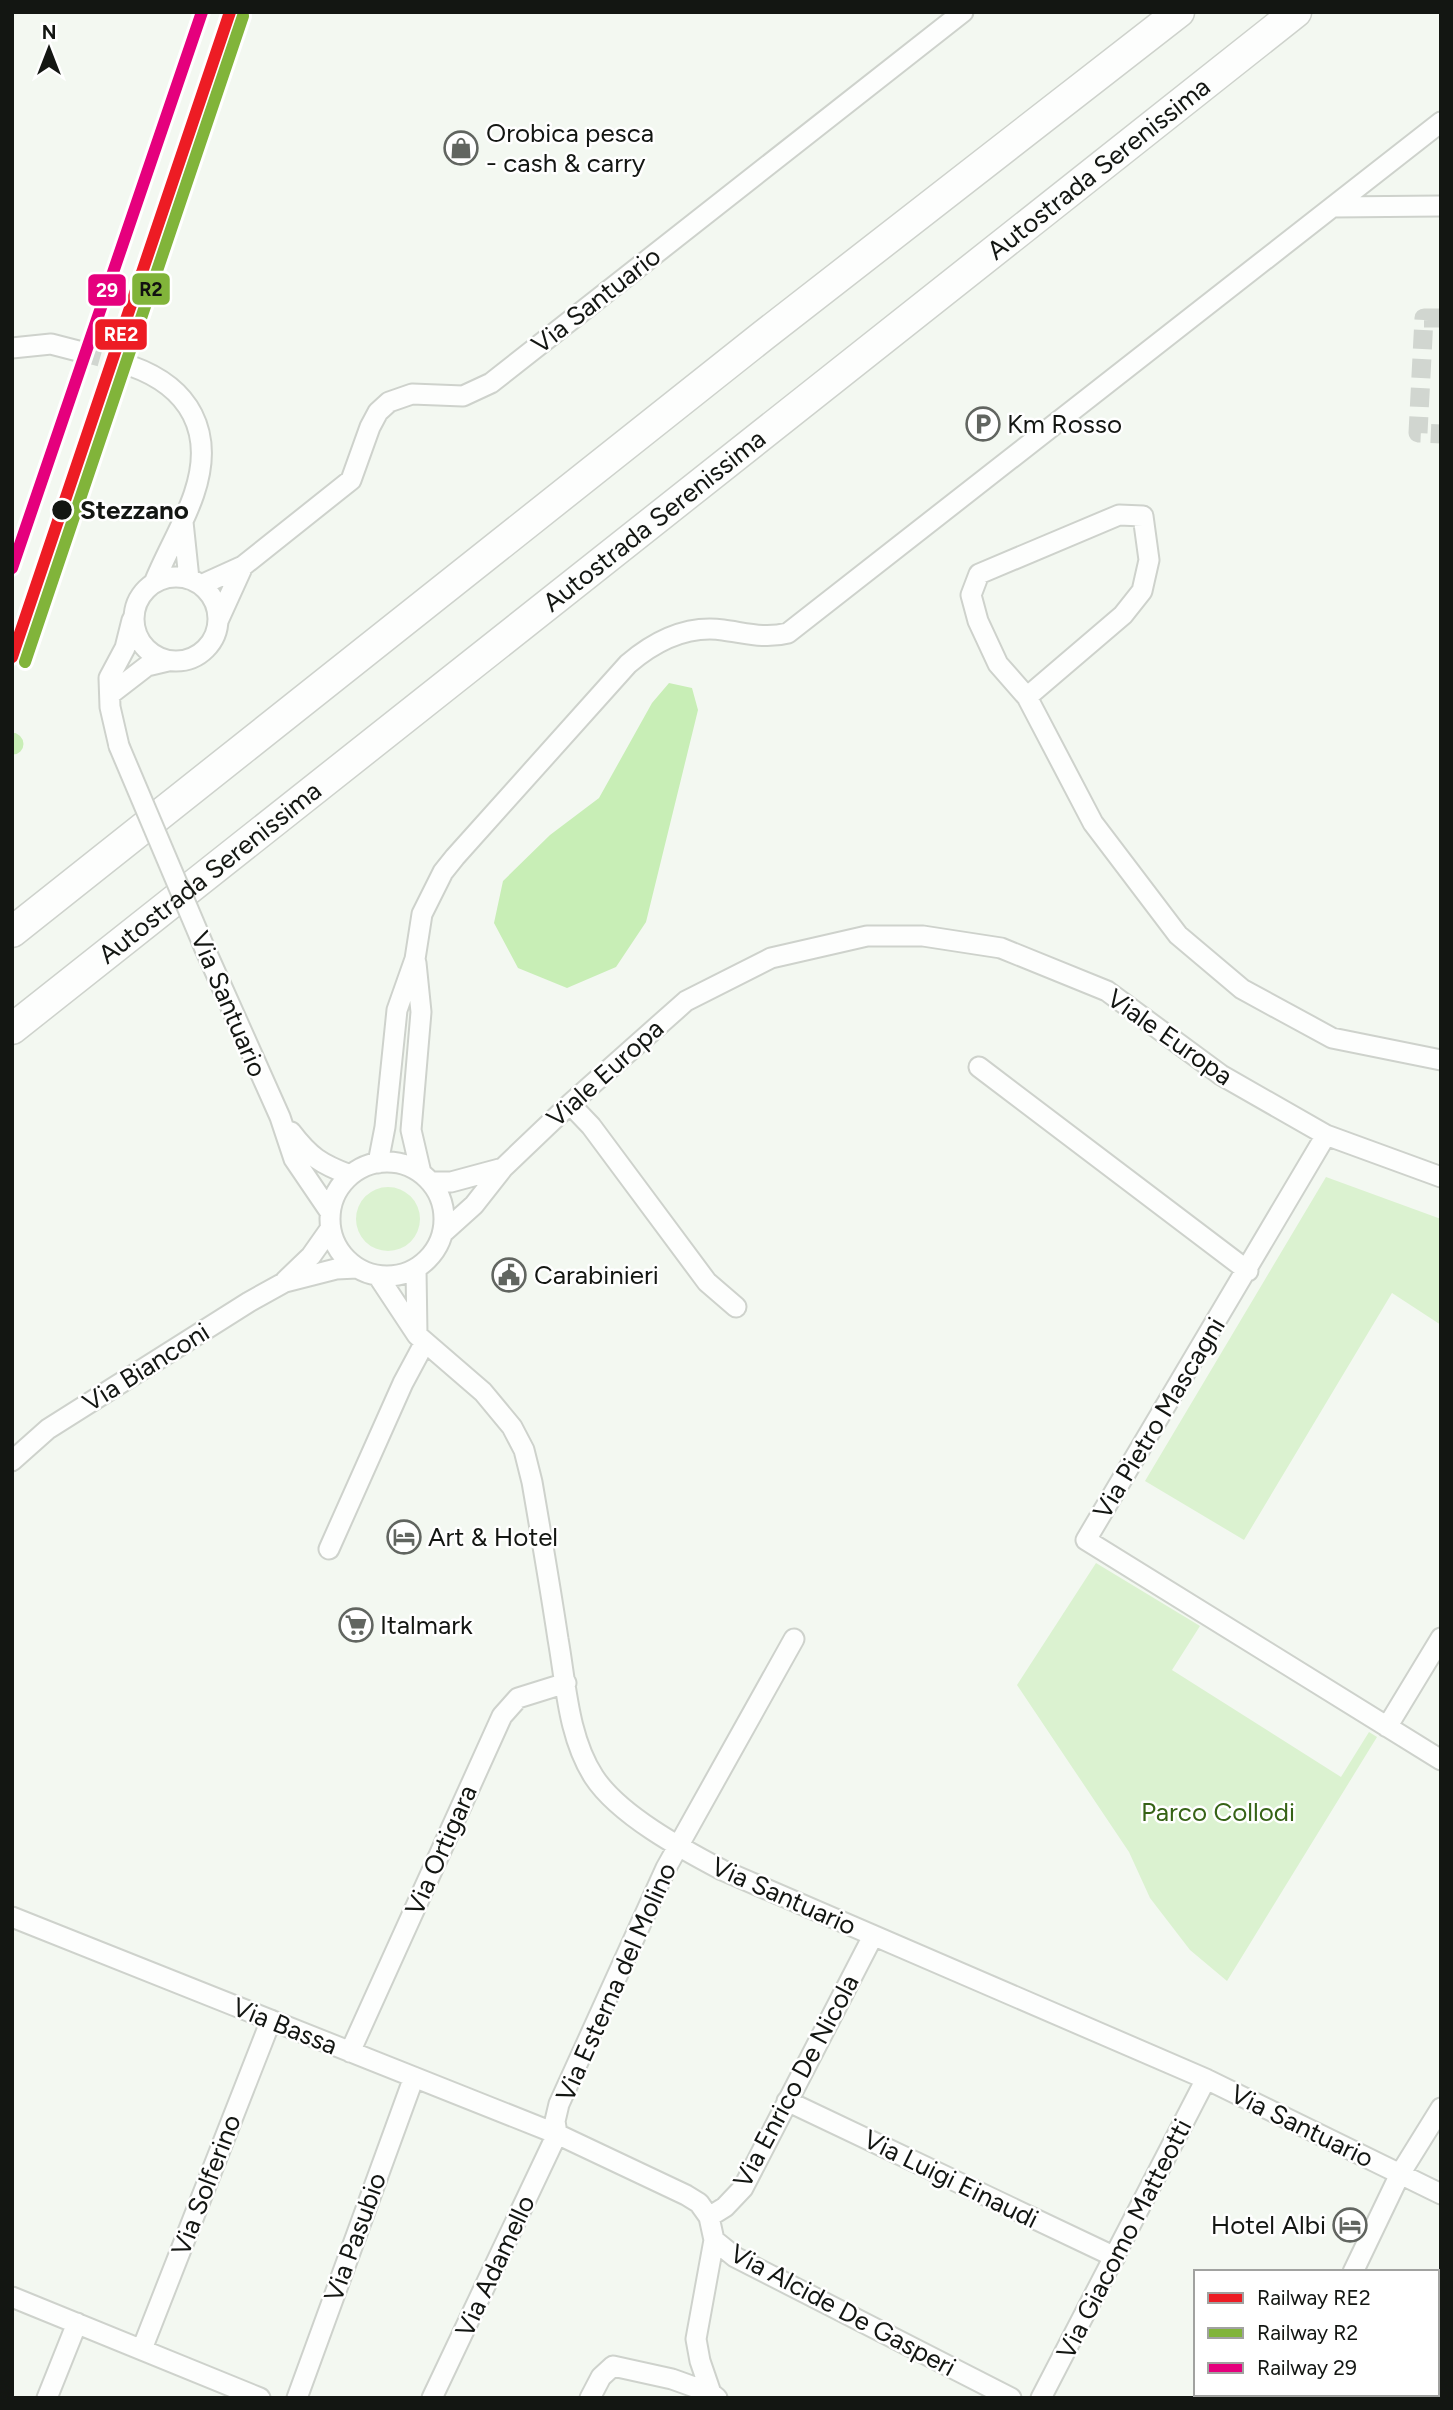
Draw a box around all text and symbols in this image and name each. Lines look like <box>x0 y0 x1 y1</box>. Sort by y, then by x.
north arrow <box>14 14 84 84</box>
text: N <box>42 21 56 44</box>
street label: Autostrada Serenissima <box>981 70 1216 266</box>
place label: Orobica pesca - cash & carry <box>486 117 654 179</box>
shop icon: Orobica pesca - cash & carry <box>442 129 480 167</box>
street label: Via Santuario <box>525 240 667 360</box>
line badge: R2 <box>131 272 171 306</box>
line badge: 29 <box>87 273 127 307</box>
text: R2 <box>139 278 163 301</box>
text: 29 <box>96 279 118 302</box>
line badge: RE2 <box>94 318 148 351</box>
text: RE2 <box>104 323 138 346</box>
parking icon: Km Rosso <box>964 405 1002 443</box>
place label: Km Rosso <box>1007 408 1122 440</box>
street label: Autostrada Serenissima <box>536 422 772 619</box>
place label: Stezzano <box>80 494 189 526</box>
marker: Stezzano <box>50 498 74 522</box>
street label: Autostrada Serenissima <box>92 775 327 971</box>
street label: Via Santuario <box>184 926 274 1082</box>
street label: Viale Europa <box>1101 982 1239 1092</box>
street label: Viale Europa <box>540 1012 670 1134</box>
public building icon: Carabinieri <box>490 1256 528 1294</box>
place label: Carabinieri <box>534 1259 659 1291</box>
street label: Via Pietro Mascagni <box>1086 1311 1232 1525</box>
street label: Via Bianconi <box>77 1316 215 1418</box>
hotel icon: Art & Hotel <box>385 1518 423 1556</box>
place label: Art & Hotel <box>428 1521 558 1553</box>
supermarket icon: Italmark <box>337 1606 375 1644</box>
place label: Italmark <box>380 1609 473 1641</box>
street label: Via Ortigara <box>398 1780 484 1920</box>
park label: Parco Collodi <box>1141 1796 1295 1828</box>
street label: Via Santuario <box>707 1850 861 1942</box>
street label: Via Esterna del Molino <box>549 1858 683 2106</box>
street label: Via Enrico De Nicola <box>726 1969 866 2193</box>
street label: Via Bassa <box>228 1990 342 2062</box>
street label: Via Santuario <box>1225 2078 1379 2174</box>
street label: Via Solferino <box>164 2110 248 2260</box>
street label: Via Giacomo Matteotti <box>1050 2114 1198 2364</box>
street label: Via Luigi Einaudi <box>858 2123 1044 2235</box>
street label: Via Pasubio <box>317 2168 393 2306</box>
street label: Via Adamello <box>448 2190 542 2342</box>
hotel icon: Hotel Albi <box>1331 2206 1369 2244</box>
place label: Hotel Albi <box>1211 2209 1326 2241</box>
street label: Via Alcide De Gasperi <box>725 2237 961 2383</box>
legend <box>1194 2270 1439 2396</box>
text: Railway RE2 <box>1257 2285 1371 2310</box>
text: Railway R2 <box>1257 2320 1358 2345</box>
text: Railway 29 <box>1257 2355 1357 2380</box>

